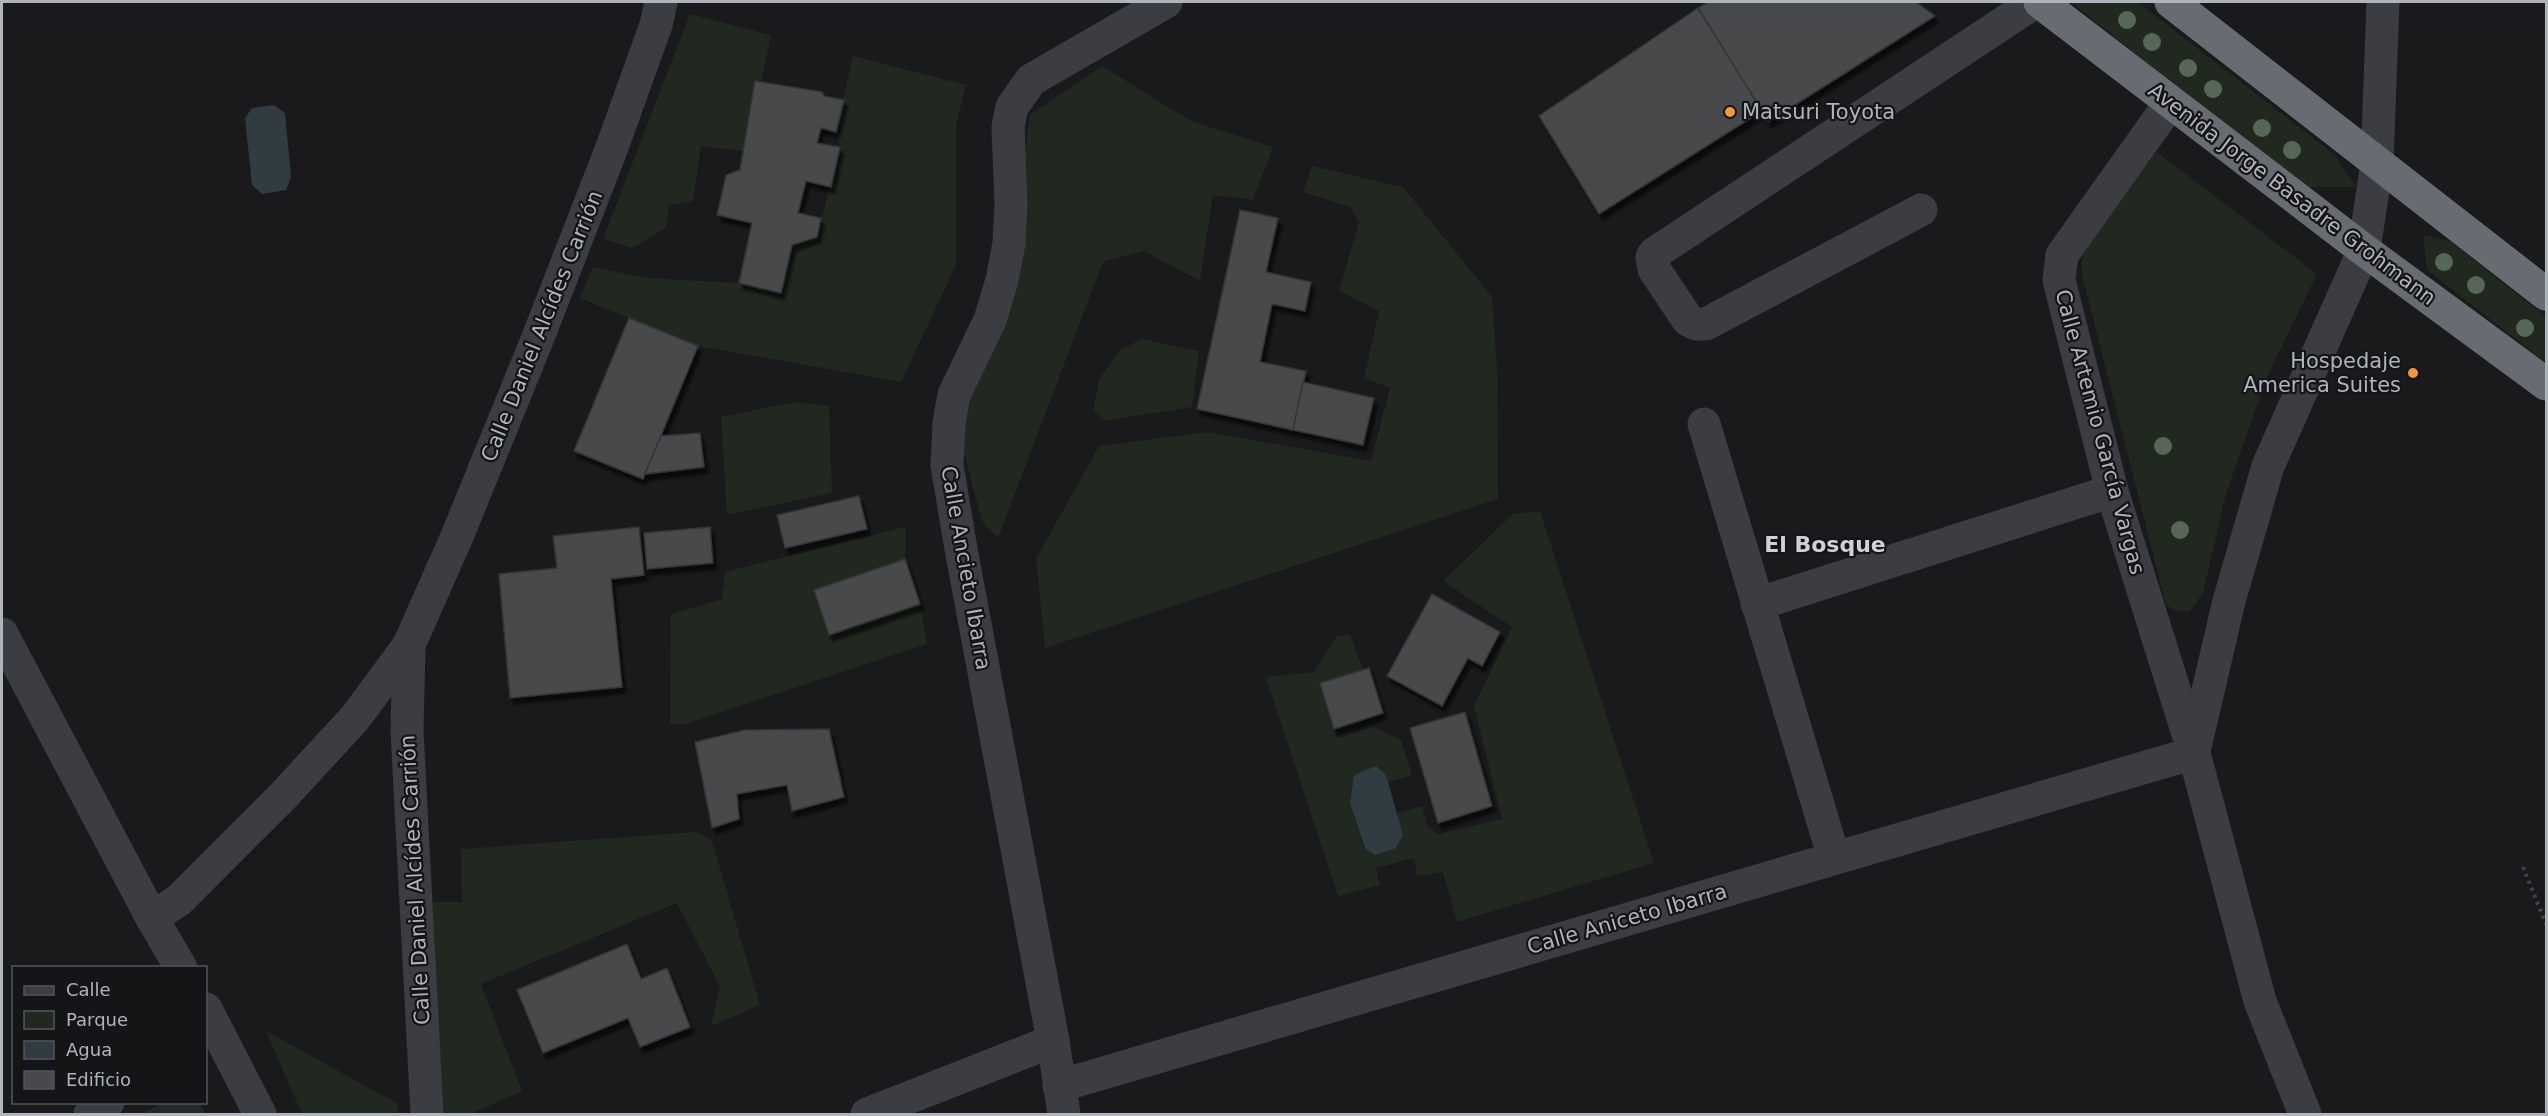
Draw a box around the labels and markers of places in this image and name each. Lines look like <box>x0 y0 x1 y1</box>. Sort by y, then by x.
place label: Matsuri Toyota <box>1742 100 1895 124</box>
marker: Matsuri Toyota <box>1723 105 1737 119</box>
place label: Hospedaje America Suites <box>2243 349 2401 397</box>
marker: Hospedaje America Suites <box>2406 366 2420 380</box>

